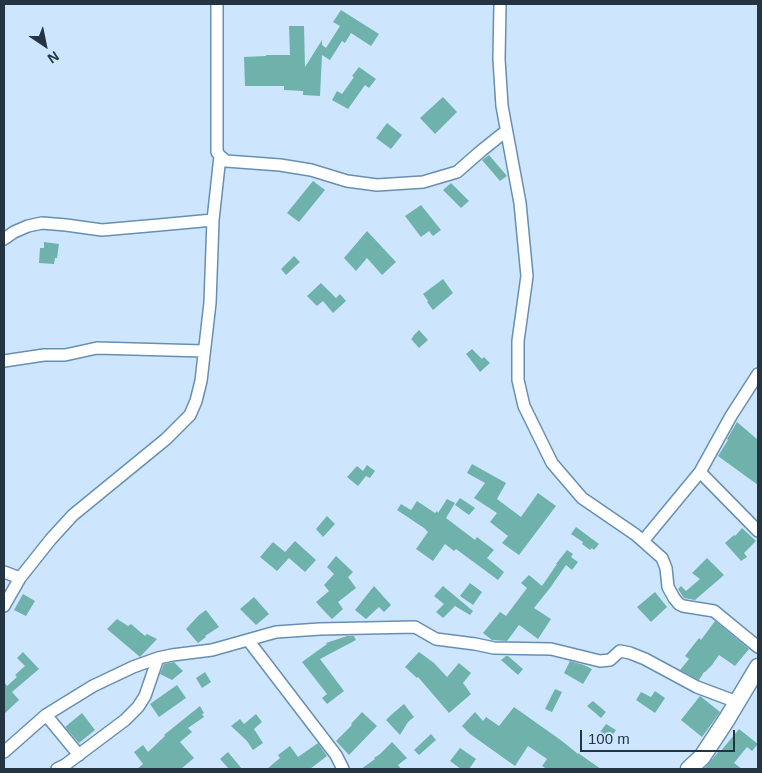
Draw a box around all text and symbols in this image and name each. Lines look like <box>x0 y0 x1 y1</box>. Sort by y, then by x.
north arrow <box>20 20 70 70</box>
text: N <box>45 48 62 67</box>
scale bar <box>582 720 737 752</box>
text: 100 m <box>588 730 630 747</box>

